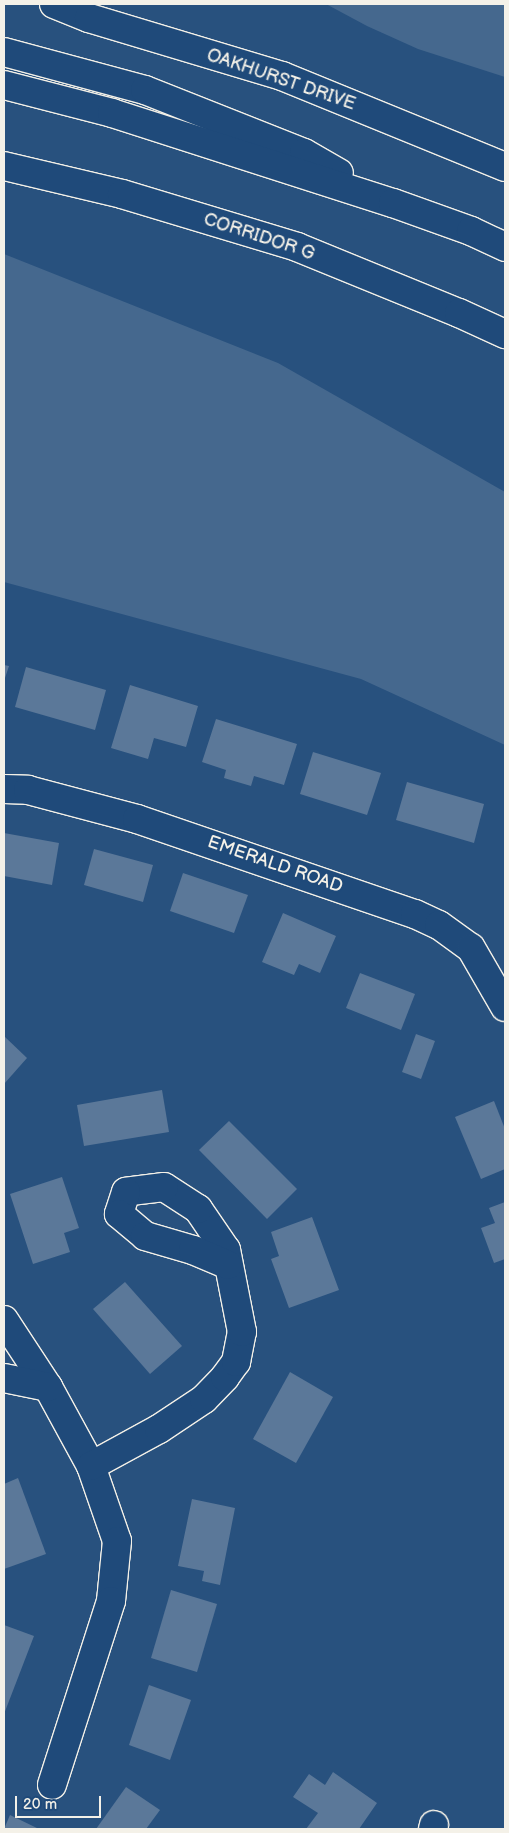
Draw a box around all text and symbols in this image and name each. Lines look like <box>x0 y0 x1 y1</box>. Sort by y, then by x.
street label: OAKHURST DRIVE <box>204 44 358 116</box>
street label: CORRIDOR G <box>201 209 317 265</box>
street label: EMERALD ROAD <box>205 832 345 898</box>
scale bar <box>18 1786 104 1818</box>
text: 20 m <box>23 1795 57 1814</box>

